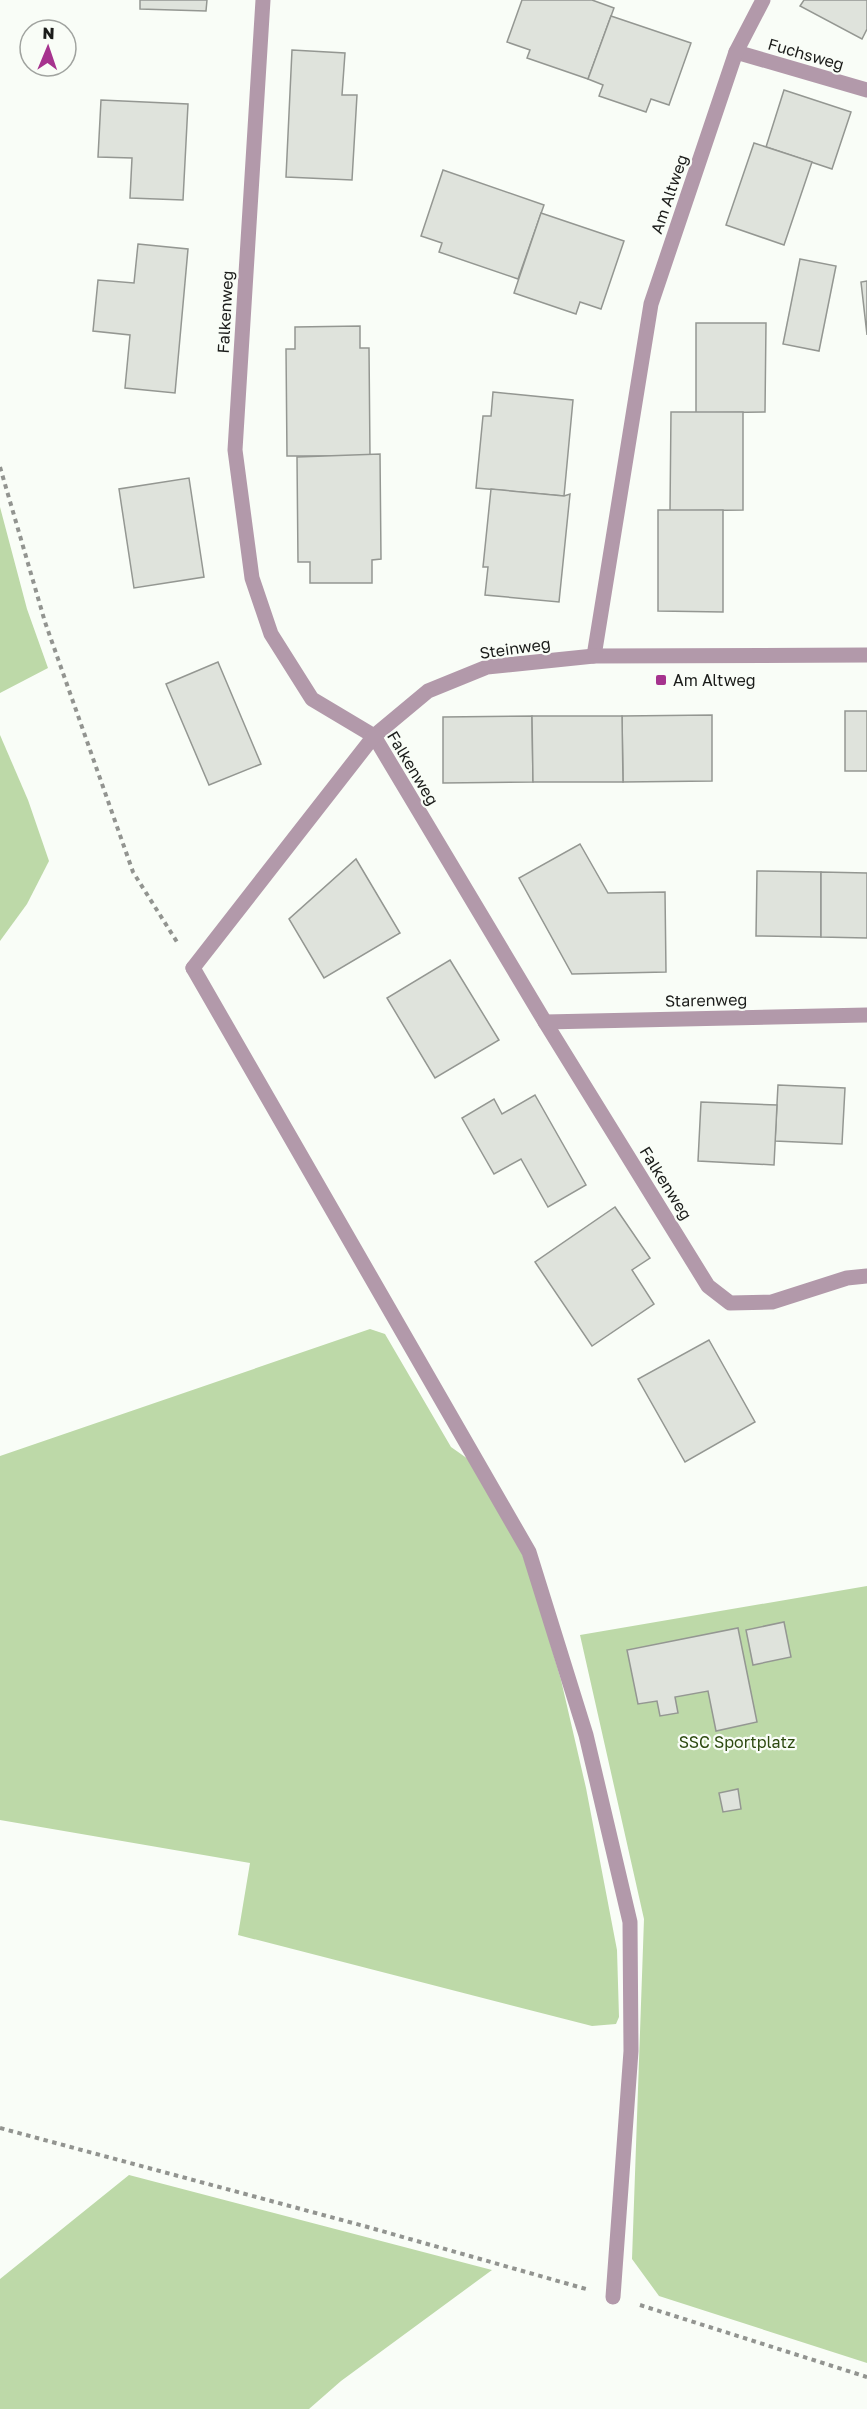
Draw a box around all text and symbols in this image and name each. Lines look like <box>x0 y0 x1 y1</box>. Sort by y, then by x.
north arrow <box>18 18 78 78</box>
text: N <box>42 23 55 43</box>
street label: Fuchsweg <box>766 34 846 74</box>
street label: Am Altweg <box>646 152 692 236</box>
street label: Falkenweg <box>213 270 237 354</box>
street label: Steinweg <box>478 633 552 663</box>
place label: Am Altweg <box>673 670 756 690</box>
marker: Am Altweg <box>654 673 668 687</box>
street label: Falkenweg <box>383 727 443 809</box>
street label: Starenweg <box>665 989 747 1011</box>
street label: Falkenweg <box>636 1143 696 1223</box>
park label: SSC Sportplatz <box>679 1732 795 1752</box>

